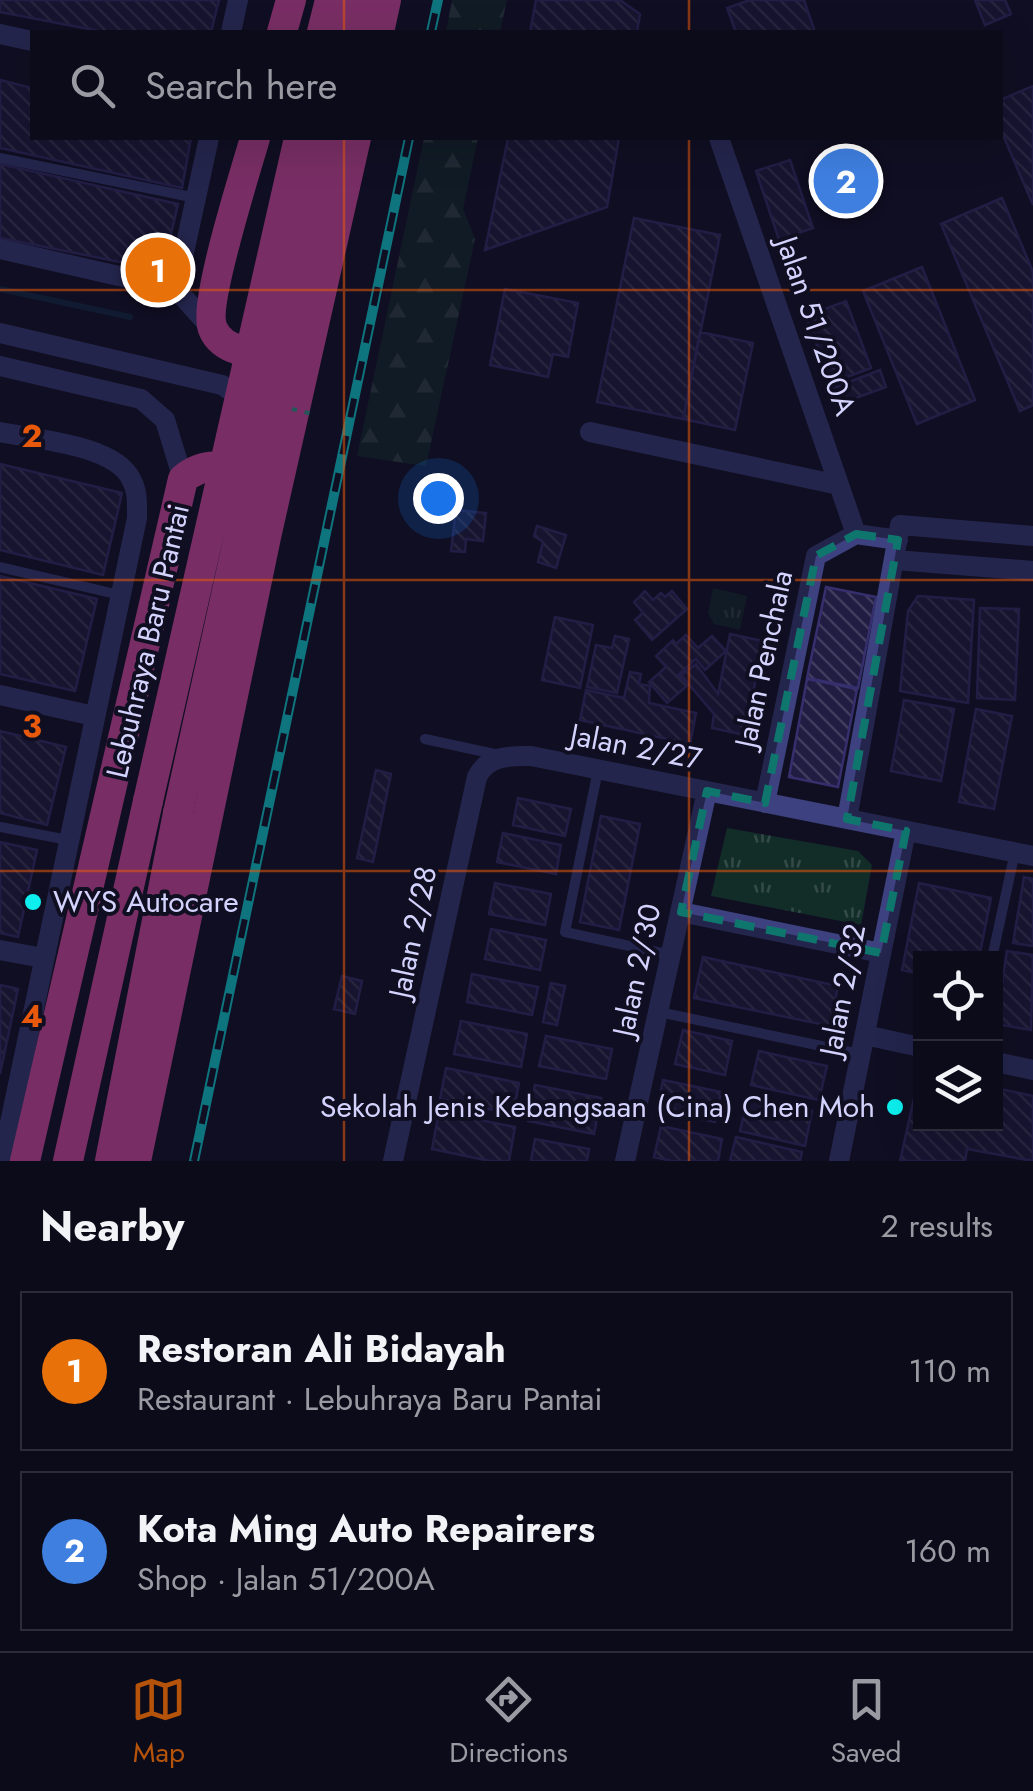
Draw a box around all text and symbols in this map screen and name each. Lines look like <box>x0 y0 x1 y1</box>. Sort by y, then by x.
search box <box>30 30 1003 140</box>
icon: search <box>65 58 120 113</box>
text: Search here <box>145 58 337 113</box>
pin: 2 <box>814 144 878 218</box>
street label: Jalan 51/200A <box>764 227 867 421</box>
pin: 1 <box>126 232 190 308</box>
text: 2 <box>22 413 43 459</box>
your location <box>413 473 464 524</box>
street label: Lebuhraya Baru Pantai <box>95 500 200 782</box>
street label: Jalan Penchala <box>723 566 803 755</box>
text: 3 <box>22 703 42 749</box>
street label: Jalan 2/27 <box>563 712 706 780</box>
street label: Jalan 2/28 <box>377 862 447 1006</box>
place label: WYS Autocare <box>53 880 239 923</box>
marker: WYS Autocare <box>22 891 44 913</box>
street label: Jalan 2/30 <box>601 900 672 1044</box>
street label: Jalan 2/32 <box>808 920 876 1064</box>
map controls <box>913 951 1003 1131</box>
button: locate <box>913 951 1003 1041</box>
text: 4 <box>21 993 43 1039</box>
button: layers <box>913 1041 1003 1131</box>
place label: Sekolah Jenis Kebangsaan (Cina) Chen Moh <box>320 1085 875 1128</box>
marker: Sekolah Jenis Kebangsaan (Cina) Chen Moh <box>884 1096 906 1118</box>
text: Nearby <box>40 1196 184 1257</box>
text: 2 results <box>881 1203 993 1249</box>
text: Restoran Ali Bidayah <box>137 1321 506 1376</box>
text: 1 <box>66 1348 83 1394</box>
text: 110 m <box>908 1348 991 1394</box>
text: Restaurant · Lebuhraya Baru Pantai <box>137 1376 603 1422</box>
text: Kota Ming Auto Repairers <box>137 1501 595 1556</box>
text: 2 <box>64 1528 85 1574</box>
text: 160 m <box>904 1528 991 1574</box>
text: Shop · Jalan 51/200A <box>137 1556 435 1602</box>
tab: Map <box>131 1672 186 1773</box>
tab: Directions <box>449 1672 568 1773</box>
tab: Saved <box>831 1672 902 1773</box>

